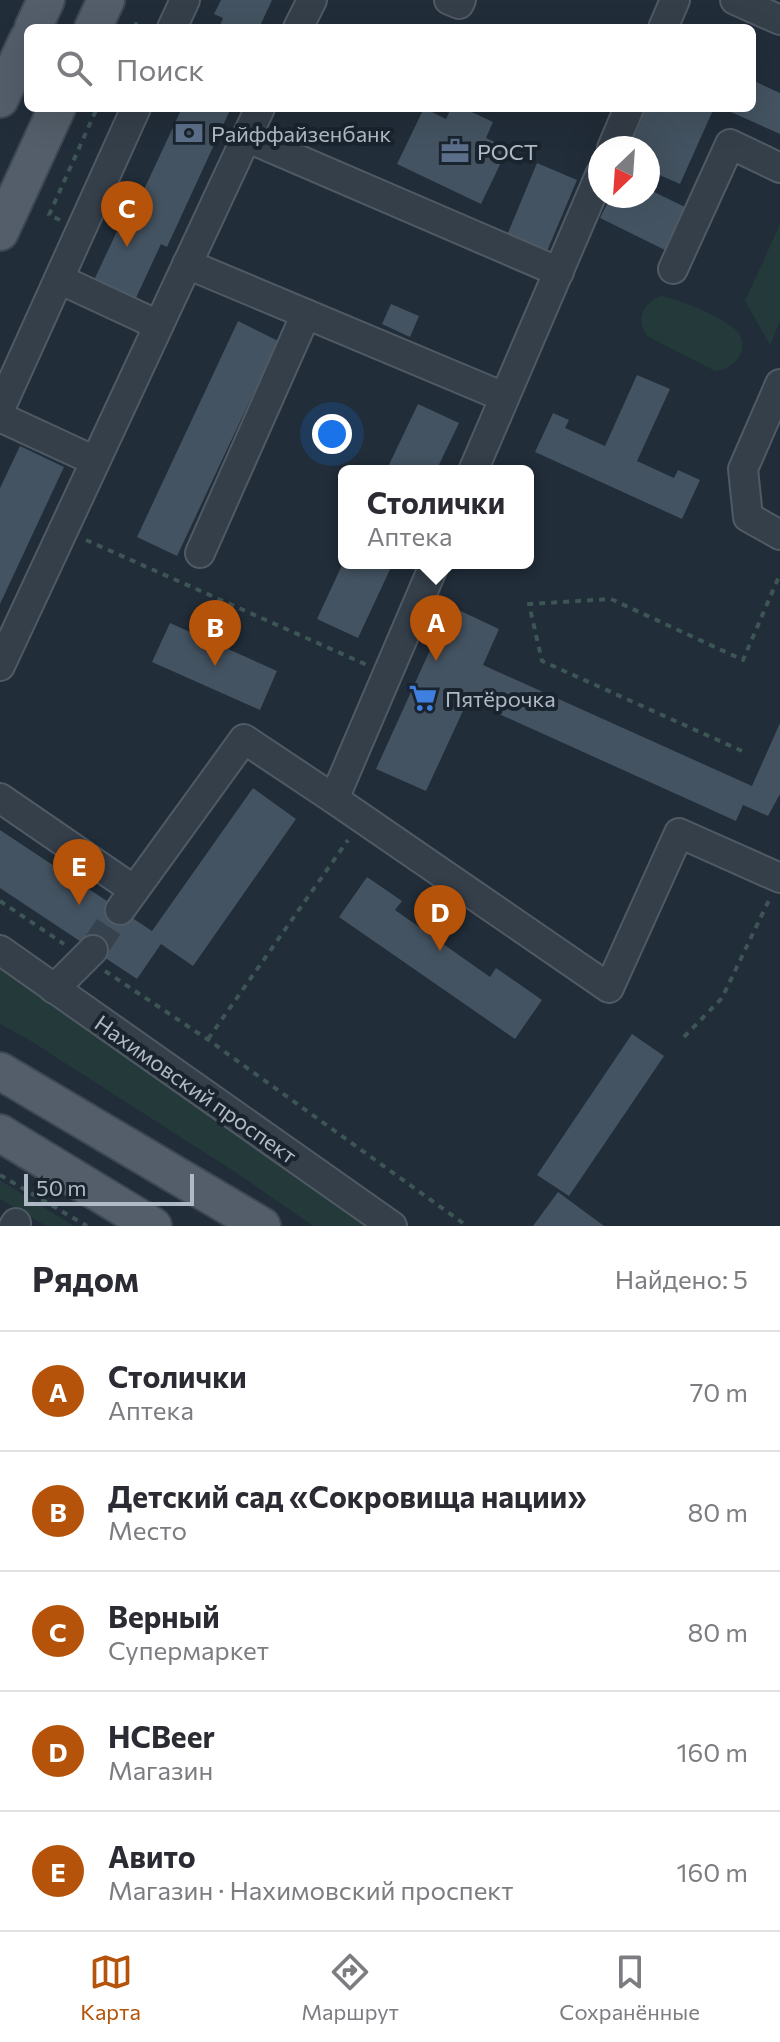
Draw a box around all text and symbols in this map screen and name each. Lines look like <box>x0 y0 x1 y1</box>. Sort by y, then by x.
search box <box>24 24 756 112</box>
icon: search <box>52 46 96 90</box>
text: Поиск <box>116 50 204 87</box>
bank icon: Райффайзенбанк <box>174 118 204 148</box>
place label: Райффайзенбанк <box>211 120 392 147</box>
office icon: РОСТ <box>440 136 470 166</box>
north arrow <box>588 136 660 208</box>
place label: РОСТ <box>477 138 538 165</box>
pin: C <box>101 181 153 247</box>
your location <box>312 414 352 454</box>
popup <box>338 465 534 569</box>
text: Столички <box>367 483 505 520</box>
text: Аптека <box>367 520 453 551</box>
pin: A <box>410 595 462 661</box>
pin: B <box>189 600 241 666</box>
supermarket icon: Пятёрочка <box>408 683 438 713</box>
place label: Пятёрочка <box>445 685 556 712</box>
pin: E <box>53 839 105 905</box>
pin: D <box>414 885 466 951</box>
street label: Нахимовский проспект <box>90 1009 302 1169</box>
scale bar <box>24 1170 194 1206</box>
text: 50 m <box>36 1174 86 1201</box>
text: Рядом <box>32 1257 139 1299</box>
text: Найдено: 5 <box>615 1263 748 1294</box>
text: Столички <box>108 1357 247 1394</box>
text: A <box>49 1376 67 1407</box>
text: 70 m <box>690 1376 748 1407</box>
text: Аптека <box>108 1394 194 1425</box>
text: Детский сад «Сокровища нации» <box>108 1477 587 1514</box>
text: B <box>49 1496 67 1527</box>
text: 80 m <box>688 1496 748 1527</box>
text: Место <box>108 1514 187 1545</box>
text: Верный <box>108 1597 220 1634</box>
text: C <box>49 1616 67 1647</box>
text: 80 m <box>688 1616 748 1647</box>
text: Супермаркет <box>108 1634 269 1665</box>
text: HCBeer <box>108 1717 215 1754</box>
text: D <box>48 1736 68 1767</box>
text: 160 m <box>676 1736 748 1767</box>
text: Магазин <box>108 1754 213 1785</box>
text: Авито <box>108 1837 196 1874</box>
text: E <box>50 1856 66 1887</box>
text: 160 m <box>676 1856 748 1887</box>
text: Магазин · Нахимовский проспект <box>108 1874 514 1905</box>
tab: Карта <box>80 1950 141 2025</box>
tab: Маршрут <box>301 1950 399 2025</box>
tab: Сохранённые <box>559 1950 700 2025</box>

